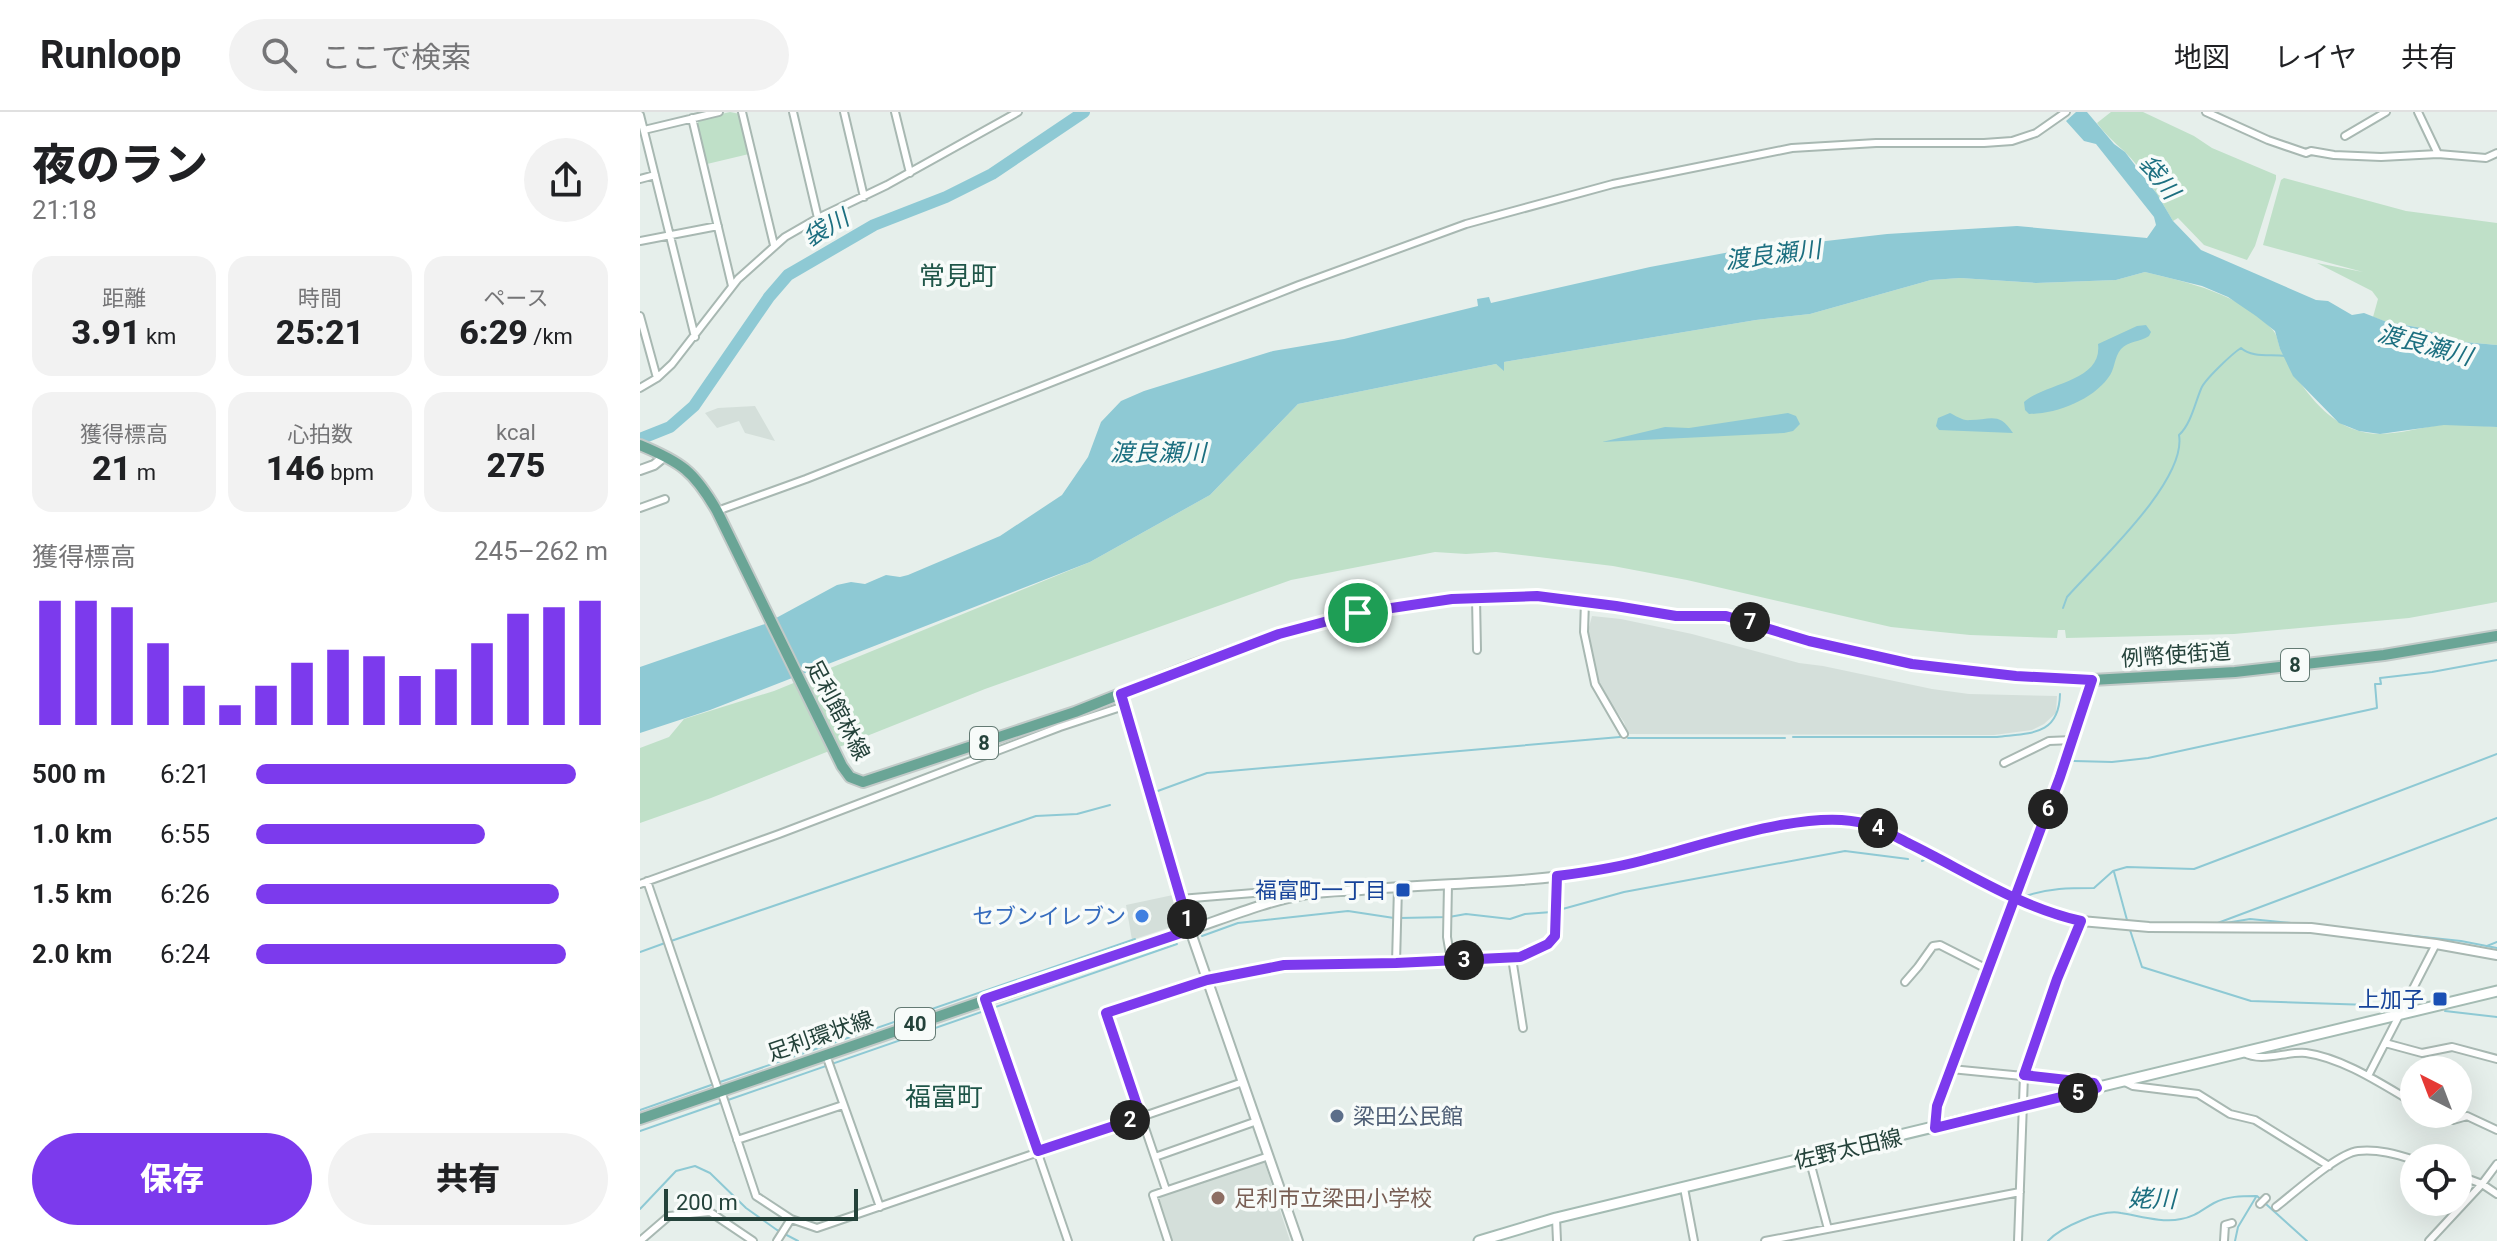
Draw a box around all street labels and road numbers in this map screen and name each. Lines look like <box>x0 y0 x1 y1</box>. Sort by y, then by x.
street label: 例幣使街道 <box>2120 639 2232 671</box>
road number: 8 <box>2281 649 2309 681</box>
street label: 足利館林線 <box>801 656 875 764</box>
road number: 8 <box>970 727 998 759</box>
street label: 足利環状線 <box>764 1006 876 1066</box>
road number: 40 <box>895 1008 935 1040</box>
street label: 佐野太田線 <box>1792 1124 1904 1174</box>

